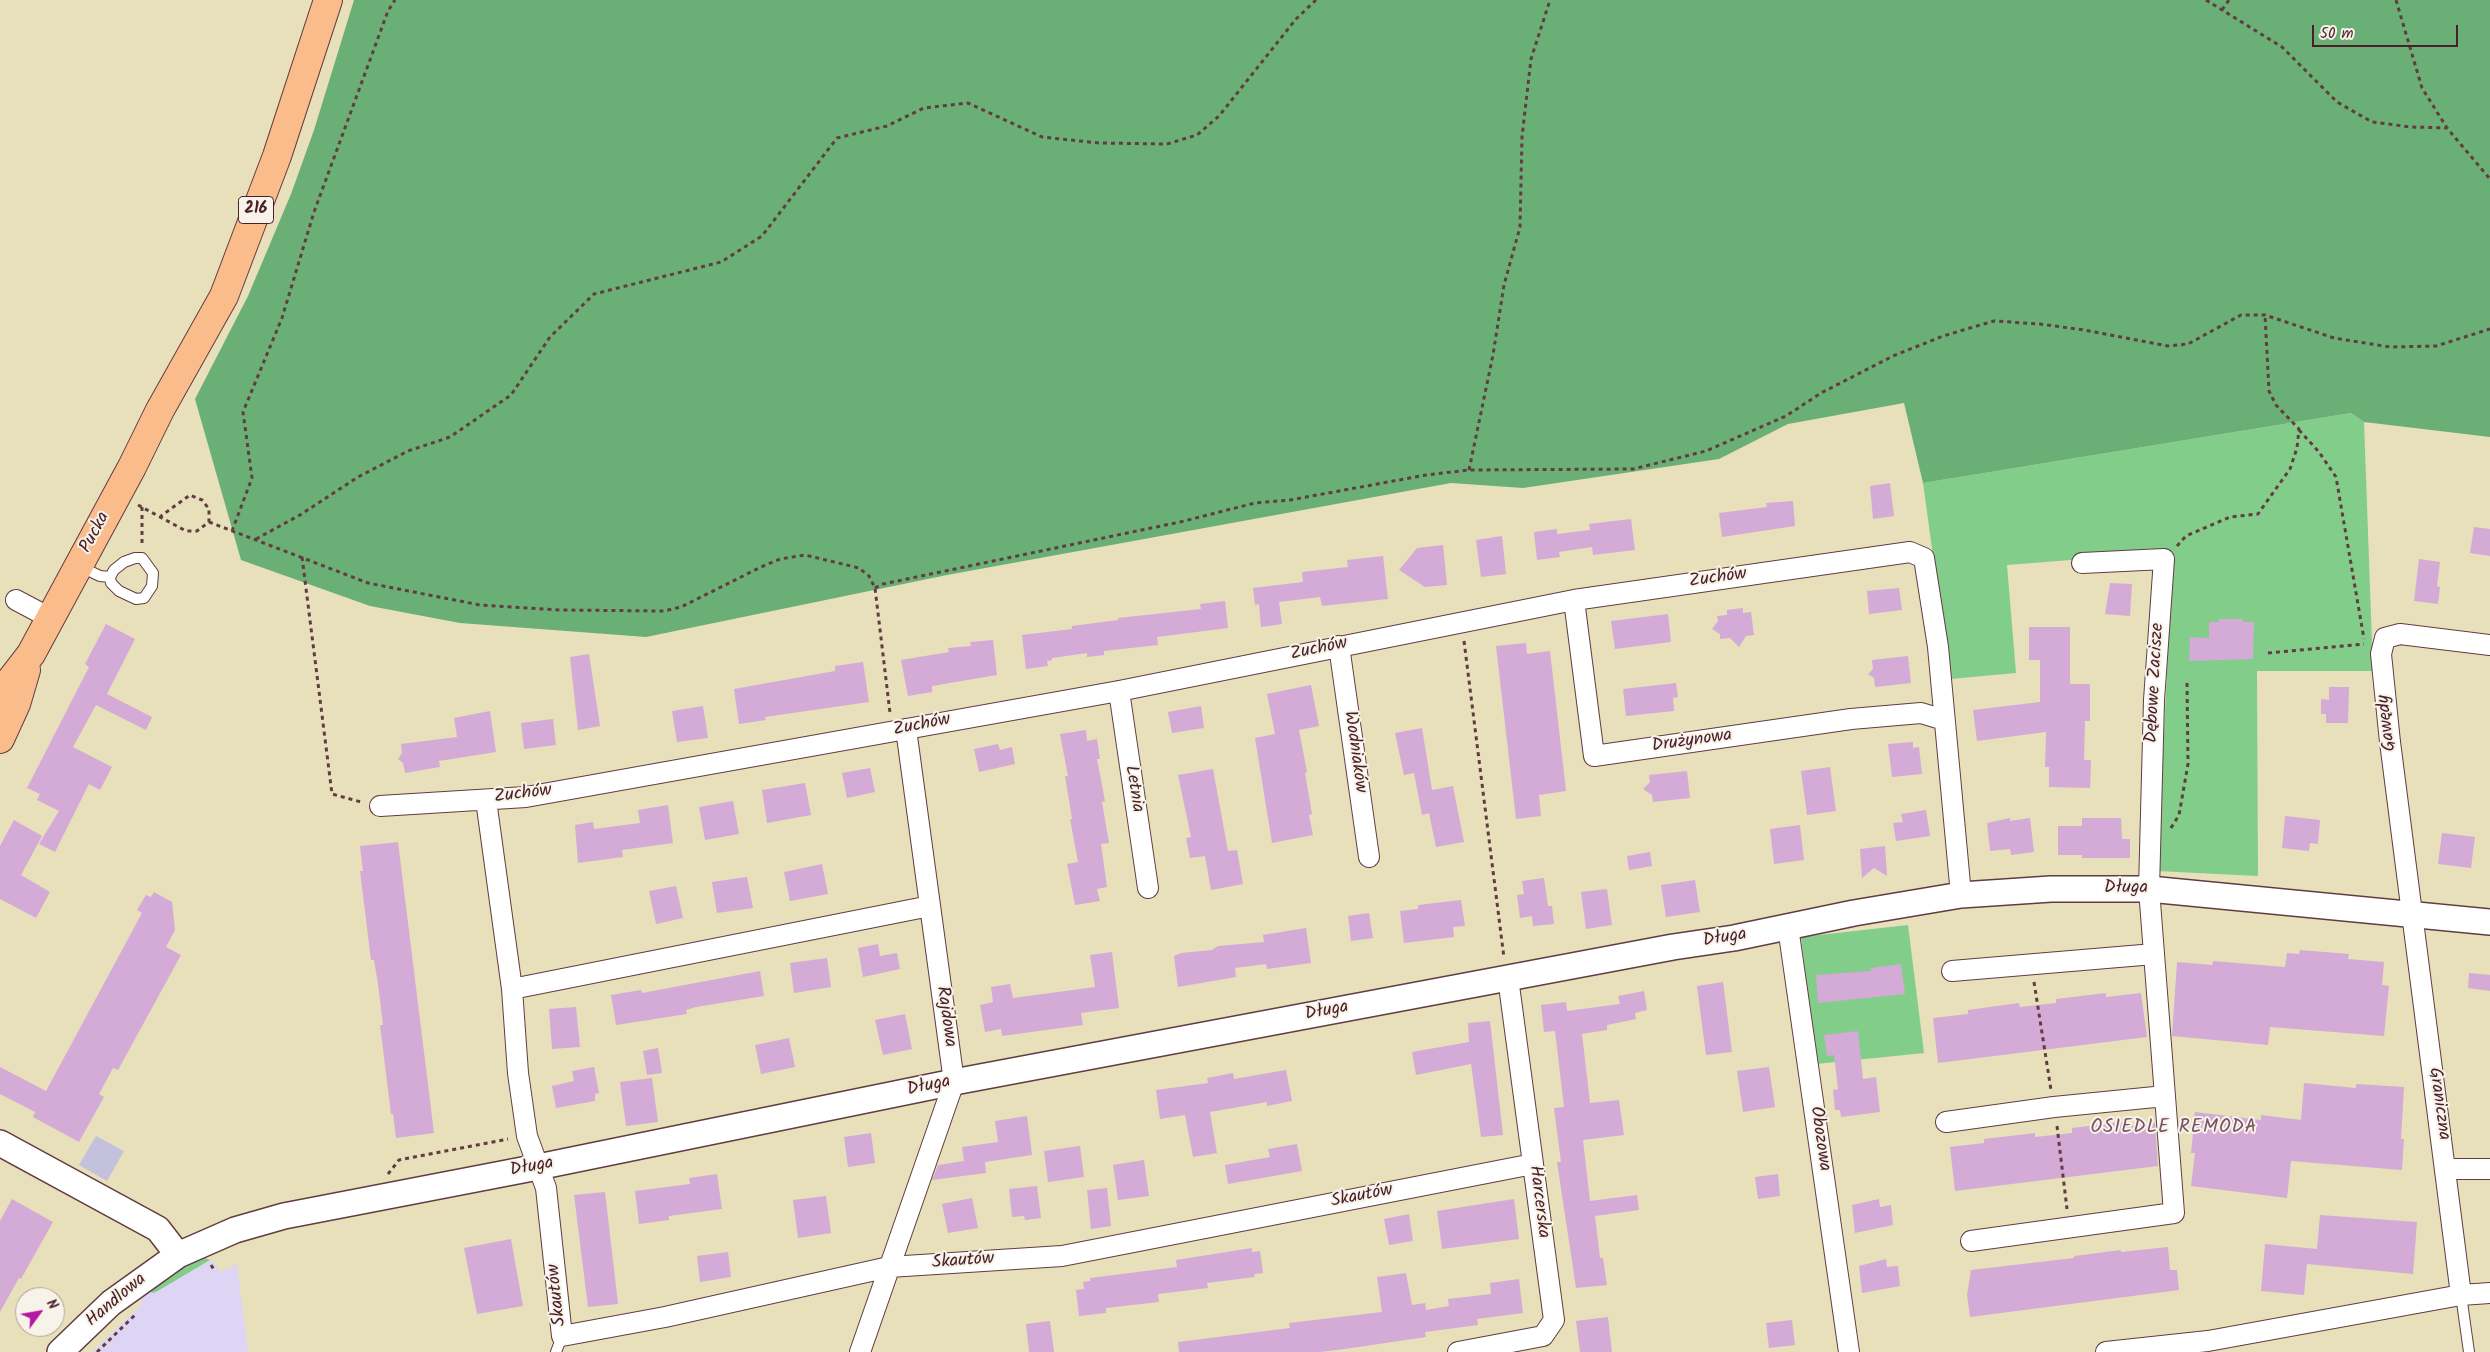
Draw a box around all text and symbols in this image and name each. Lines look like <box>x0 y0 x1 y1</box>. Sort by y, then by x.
scale bar <box>2315 15 2461 47</box>
text: 50 m <box>2320 22 2354 46</box>
road number: 216 <box>238 196 274 224</box>
street label: Pucka <box>76 509 116 557</box>
street label: Zuchów <box>1688 564 1748 594</box>
street label: Dębowe Zacisze <box>2142 622 2170 744</box>
street label: Zuchów <box>1289 633 1349 667</box>
street label: Gawędy <box>2374 693 2402 753</box>
street label: Zuchów <box>892 710 952 742</box>
street label: Wodniaków <box>1338 710 1370 794</box>
street label: Drużynowa <box>1651 726 1733 758</box>
street label: Letnia <box>1119 764 1147 814</box>
street label: Zuchów <box>493 781 553 809</box>
street label: Długa <box>2104 878 2148 900</box>
street label: Długa <box>1702 925 1748 953</box>
street label: Rajdowa <box>930 985 960 1049</box>
street label: Długa <box>1303 997 1351 1027</box>
street label: Graniczna <box>2422 1066 2454 1142</box>
street label: Długa <box>905 1072 953 1102</box>
street label: Obozowa <box>1804 1105 1834 1173</box>
district label: OSIEDLE REMODA <box>2089 1118 2259 1140</box>
street label: Długa <box>508 1153 556 1183</box>
street label: Harcerska <box>1523 1164 1553 1240</box>
street label: Skautów <box>1329 1180 1395 1214</box>
street label: Skautów <box>931 1249 995 1275</box>
street label: Skautów <box>544 1263 572 1327</box>
street label: Handlowa <box>82 1270 152 1332</box>
north arrow <box>15 1287 65 1337</box>
text: N <box>40 1295 64 1314</box>

